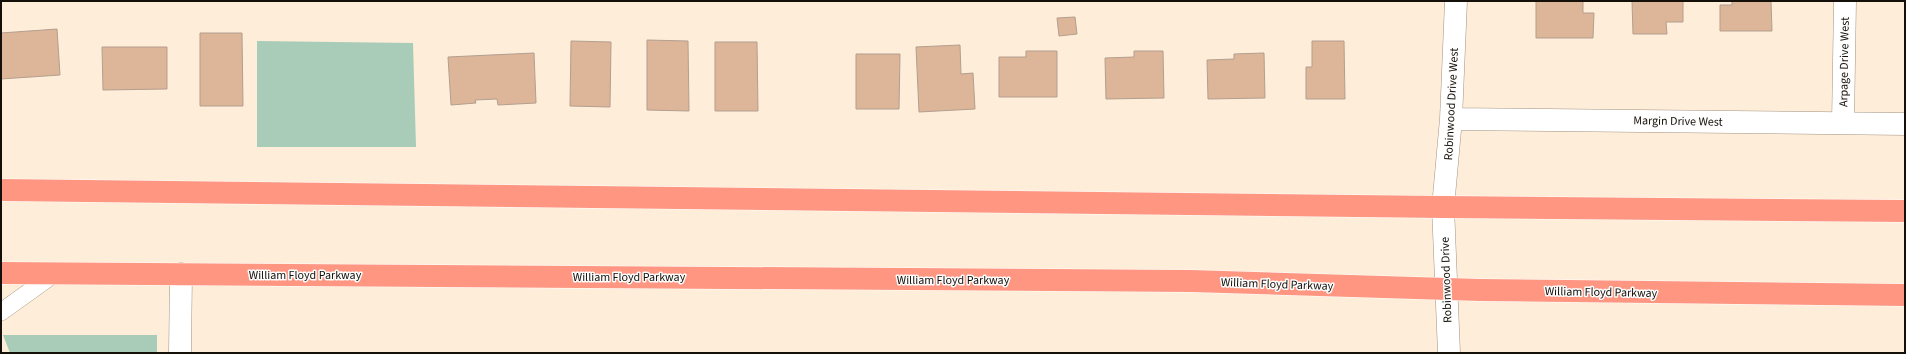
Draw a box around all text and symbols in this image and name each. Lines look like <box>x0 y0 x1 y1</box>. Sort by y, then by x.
street label: Arpage Drive West <box>1835 17 1854 107</box>
street label: Robinwood Drive West <box>1440 47 1463 161</box>
street label: Margin Drive West <box>1633 112 1723 131</box>
street label: Robinwood Drive <box>1437 237 1456 323</box>
street label: William Floyd Parkway <box>249 267 362 284</box>
street label: William Floyd Parkway <box>573 269 686 286</box>
street label: William Floyd Parkway <box>897 272 1010 289</box>
street label: William Floyd Parkway <box>1220 274 1334 295</box>
street label: William Floyd Parkway <box>1545 283 1658 302</box>

